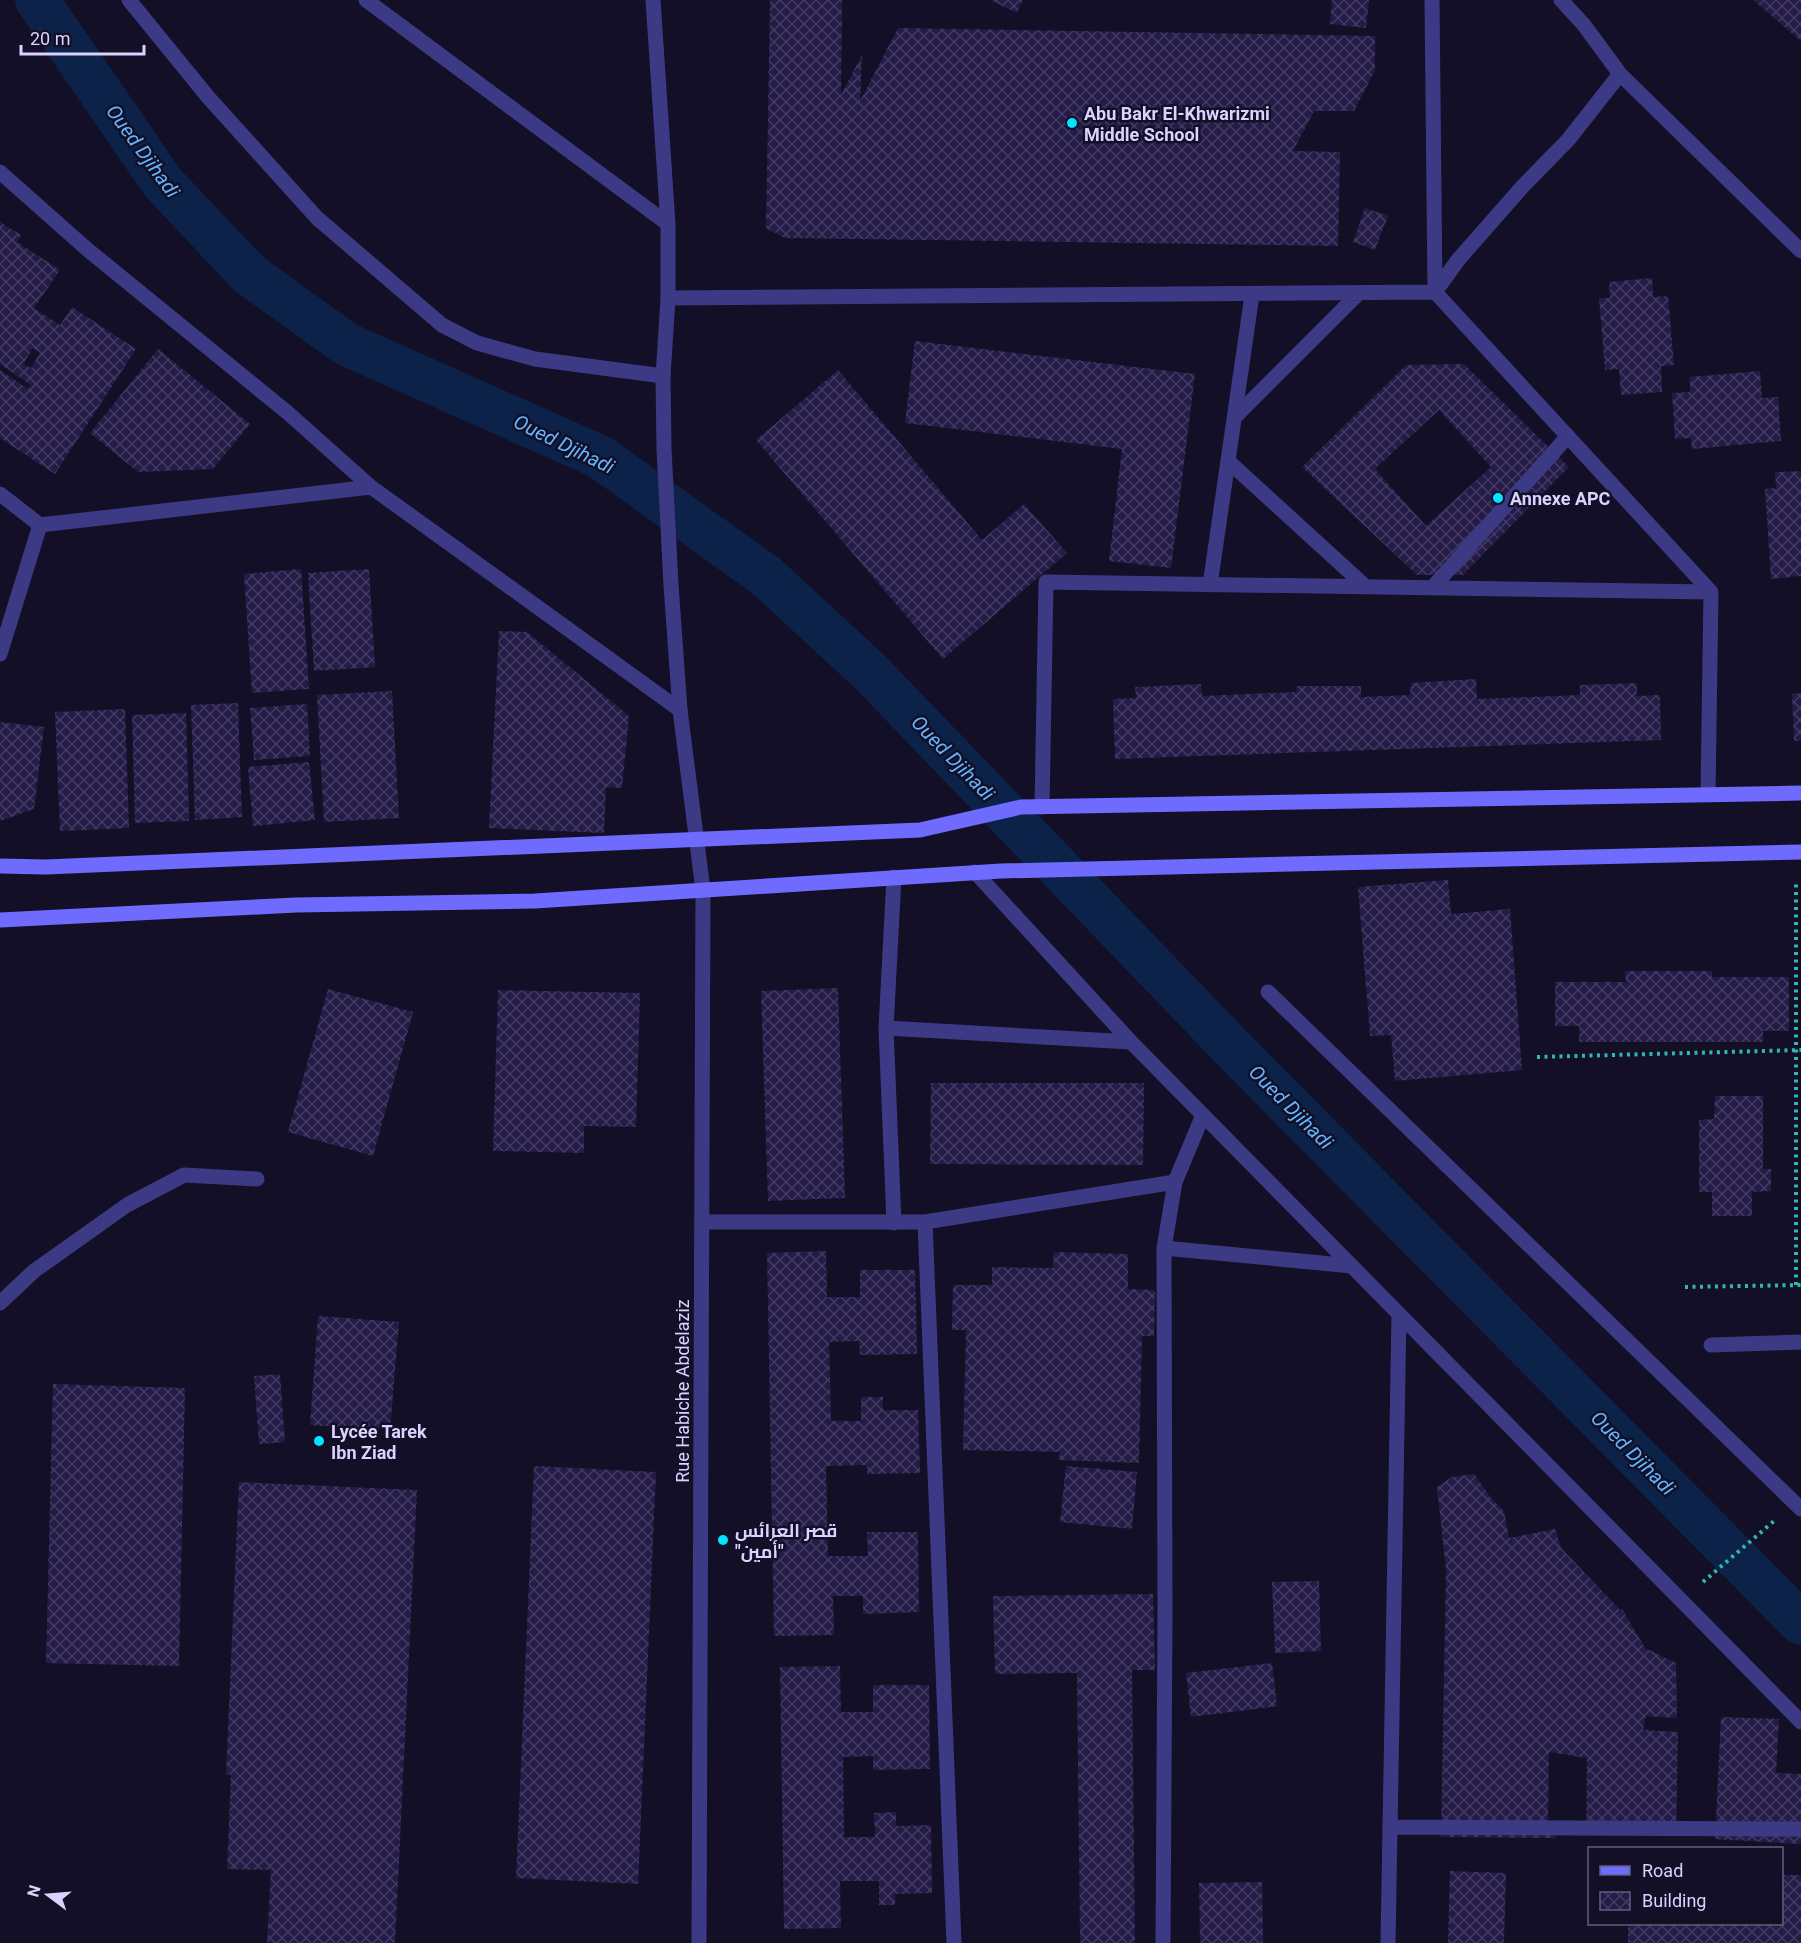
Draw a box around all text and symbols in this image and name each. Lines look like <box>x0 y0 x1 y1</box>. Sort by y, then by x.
scale bar <box>21 18 144 56</box>
text: 20 m <box>30 28 70 49</box>
water label: Oued Djihadi <box>101 100 185 202</box>
place label: Abu Bakr El-Khwarizmi Middle School <box>1084 103 1270 145</box>
marker: Abu Bakr El-Khwarizmi Middle School <box>1065 116 1079 130</box>
water label: Oued Djihadi <box>510 409 619 479</box>
place label: Annexe APC <box>1510 488 1611 509</box>
marker: Annexe APC <box>1491 491 1505 505</box>
water label: Oued Djihadi <box>906 710 1000 806</box>
water label: Oued Djihadi <box>1244 1060 1338 1154</box>
street label: Rue Habiche Abdelaziz <box>672 1299 693 1483</box>
water label: Oued Djihadi <box>1586 1406 1680 1500</box>
place label: Lycée Tarek Ibn Ziad <box>331 1421 427 1463</box>
marker: Lycée Tarek Ibn Ziad <box>312 1434 326 1448</box>
place label: قصر العرائس "أمين" <box>735 1520 837 1563</box>
marker: قصر العرائس "أمين" <box>716 1533 730 1547</box>
legend <box>1588 1847 1783 1925</box>
text: Road <box>1642 1860 1683 1881</box>
north arrow <box>18 1865 78 1925</box>
text: N <box>23 1883 45 1899</box>
text: Building <box>1642 1890 1706 1911</box>

